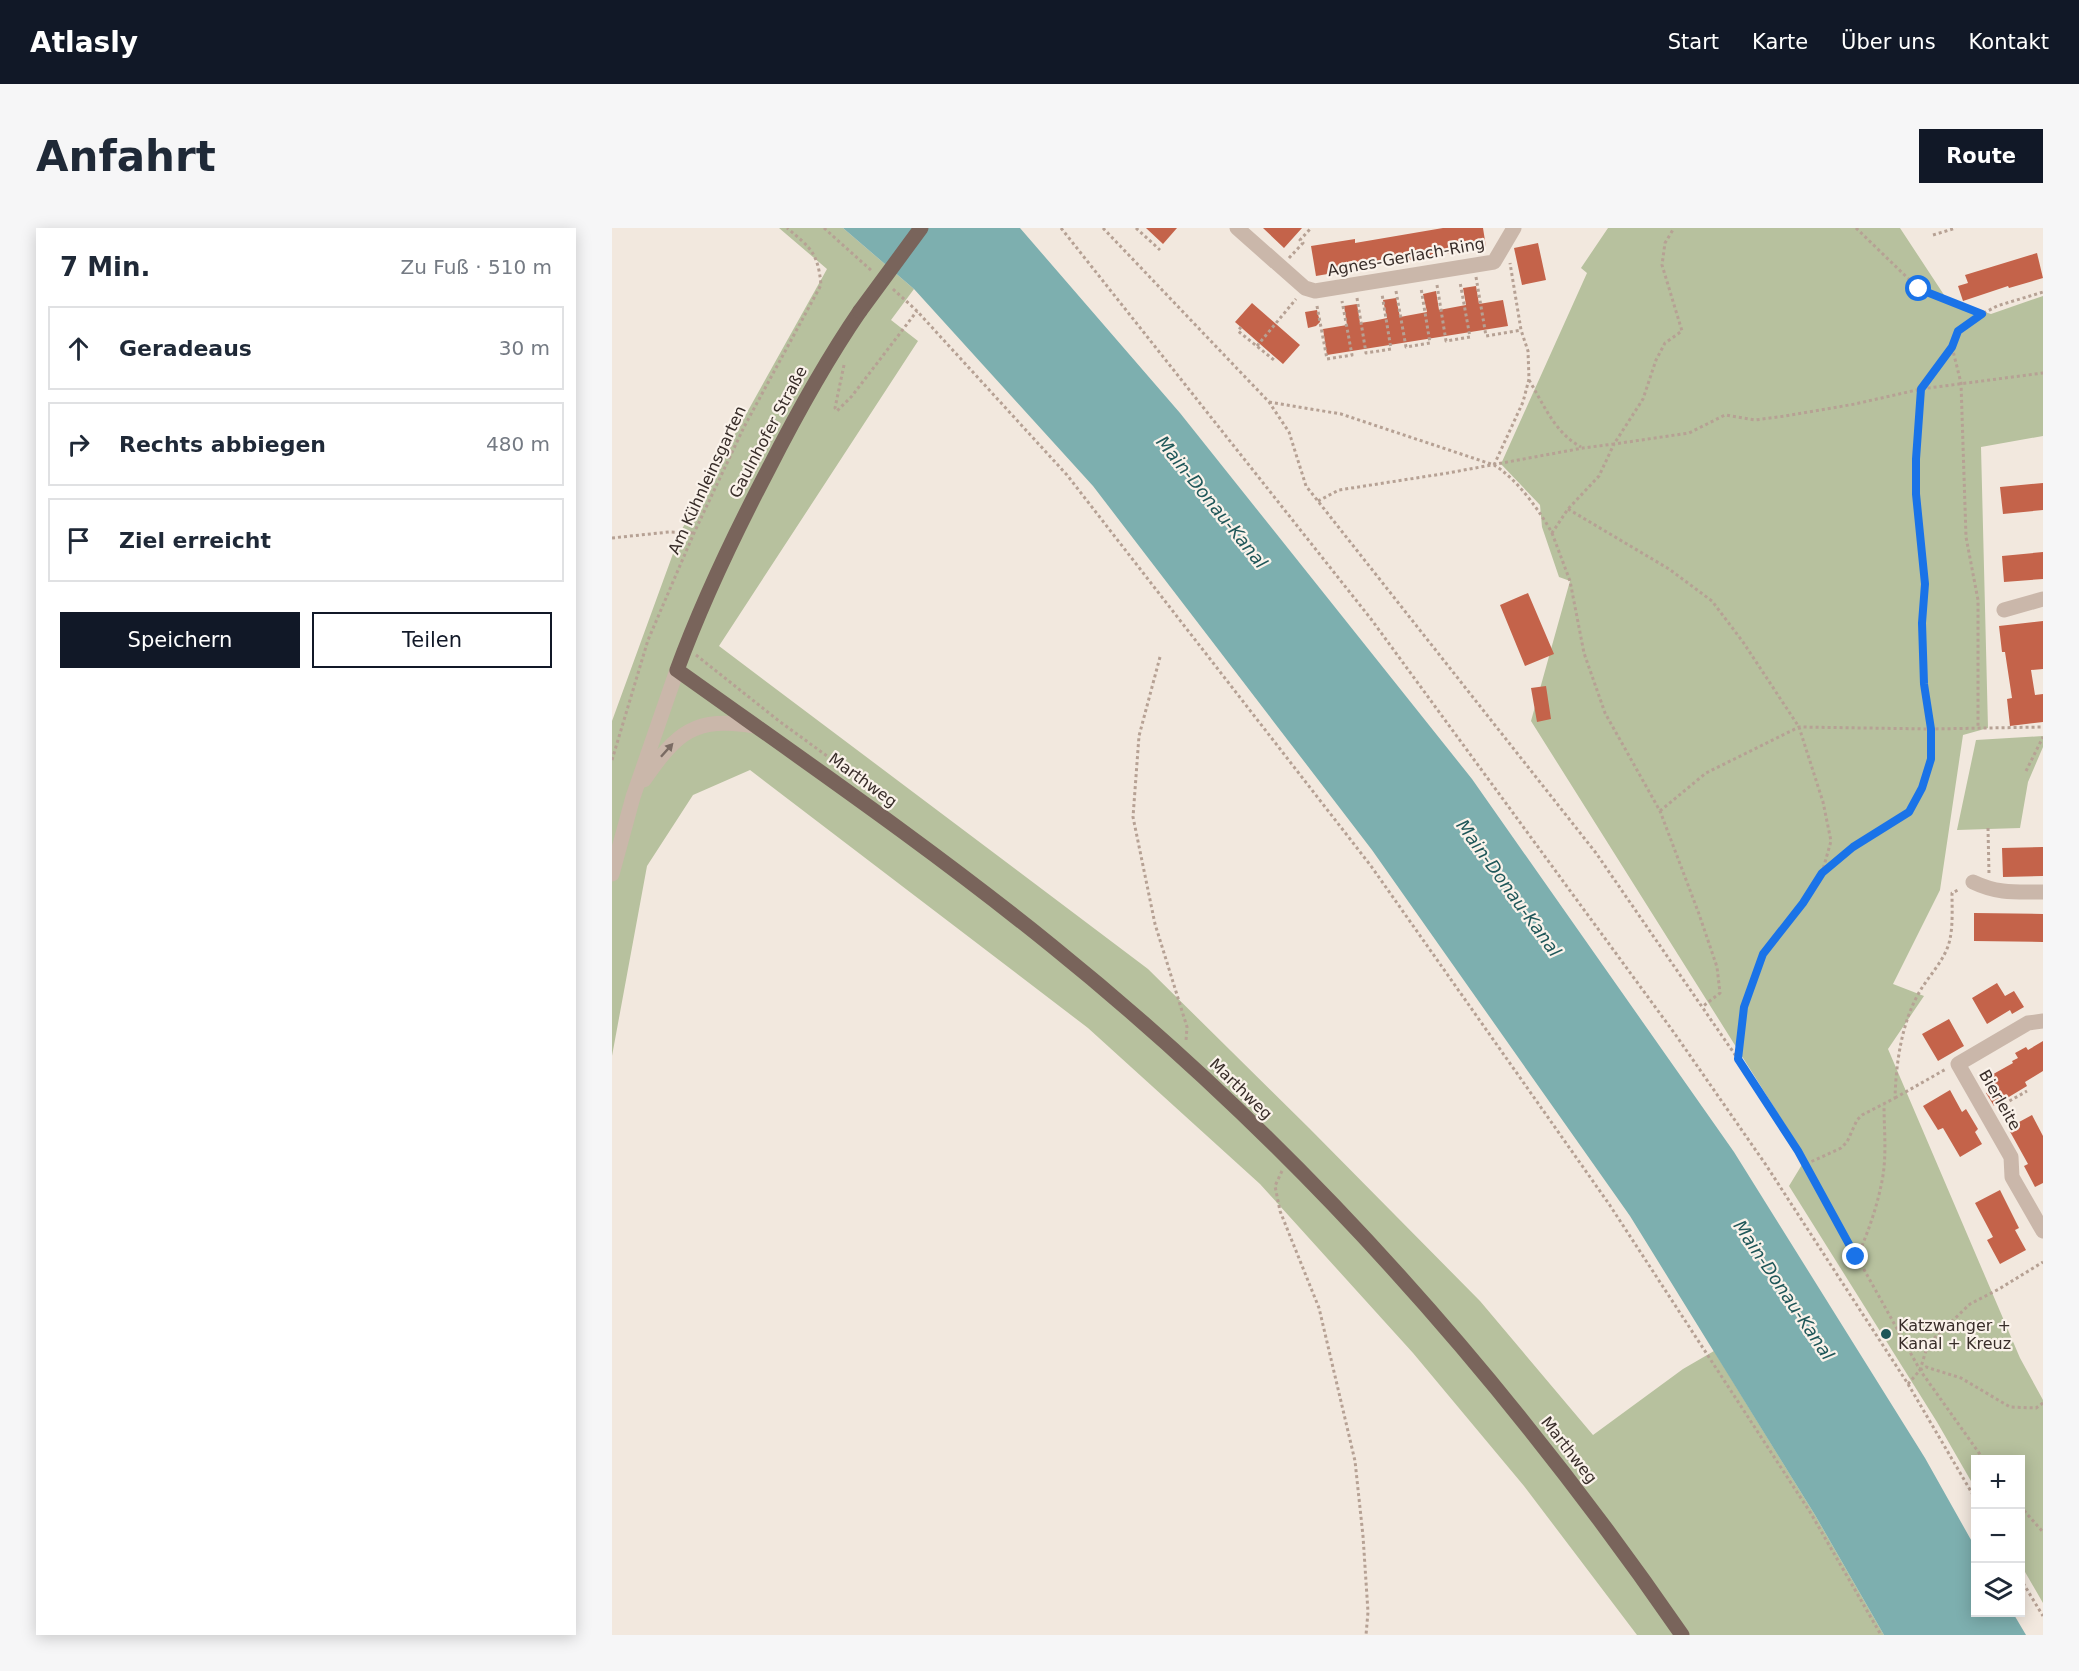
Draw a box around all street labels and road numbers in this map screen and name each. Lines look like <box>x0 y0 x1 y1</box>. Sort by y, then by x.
street label: Agnes-Gerlach-Ring <box>1326 234 1486 280</box>
street label: Gaulnhofer Straße <box>725 363 811 501</box>
street label: Am Kühnleinsgarten <box>664 403 750 557</box>
street label: Marthweg <box>825 749 901 811</box>
street label: Marthweg <box>1206 1054 1276 1124</box>
street label: Bierleite <box>1975 1066 2025 1134</box>
street label: Marthweg <box>1537 1413 1601 1487</box>

